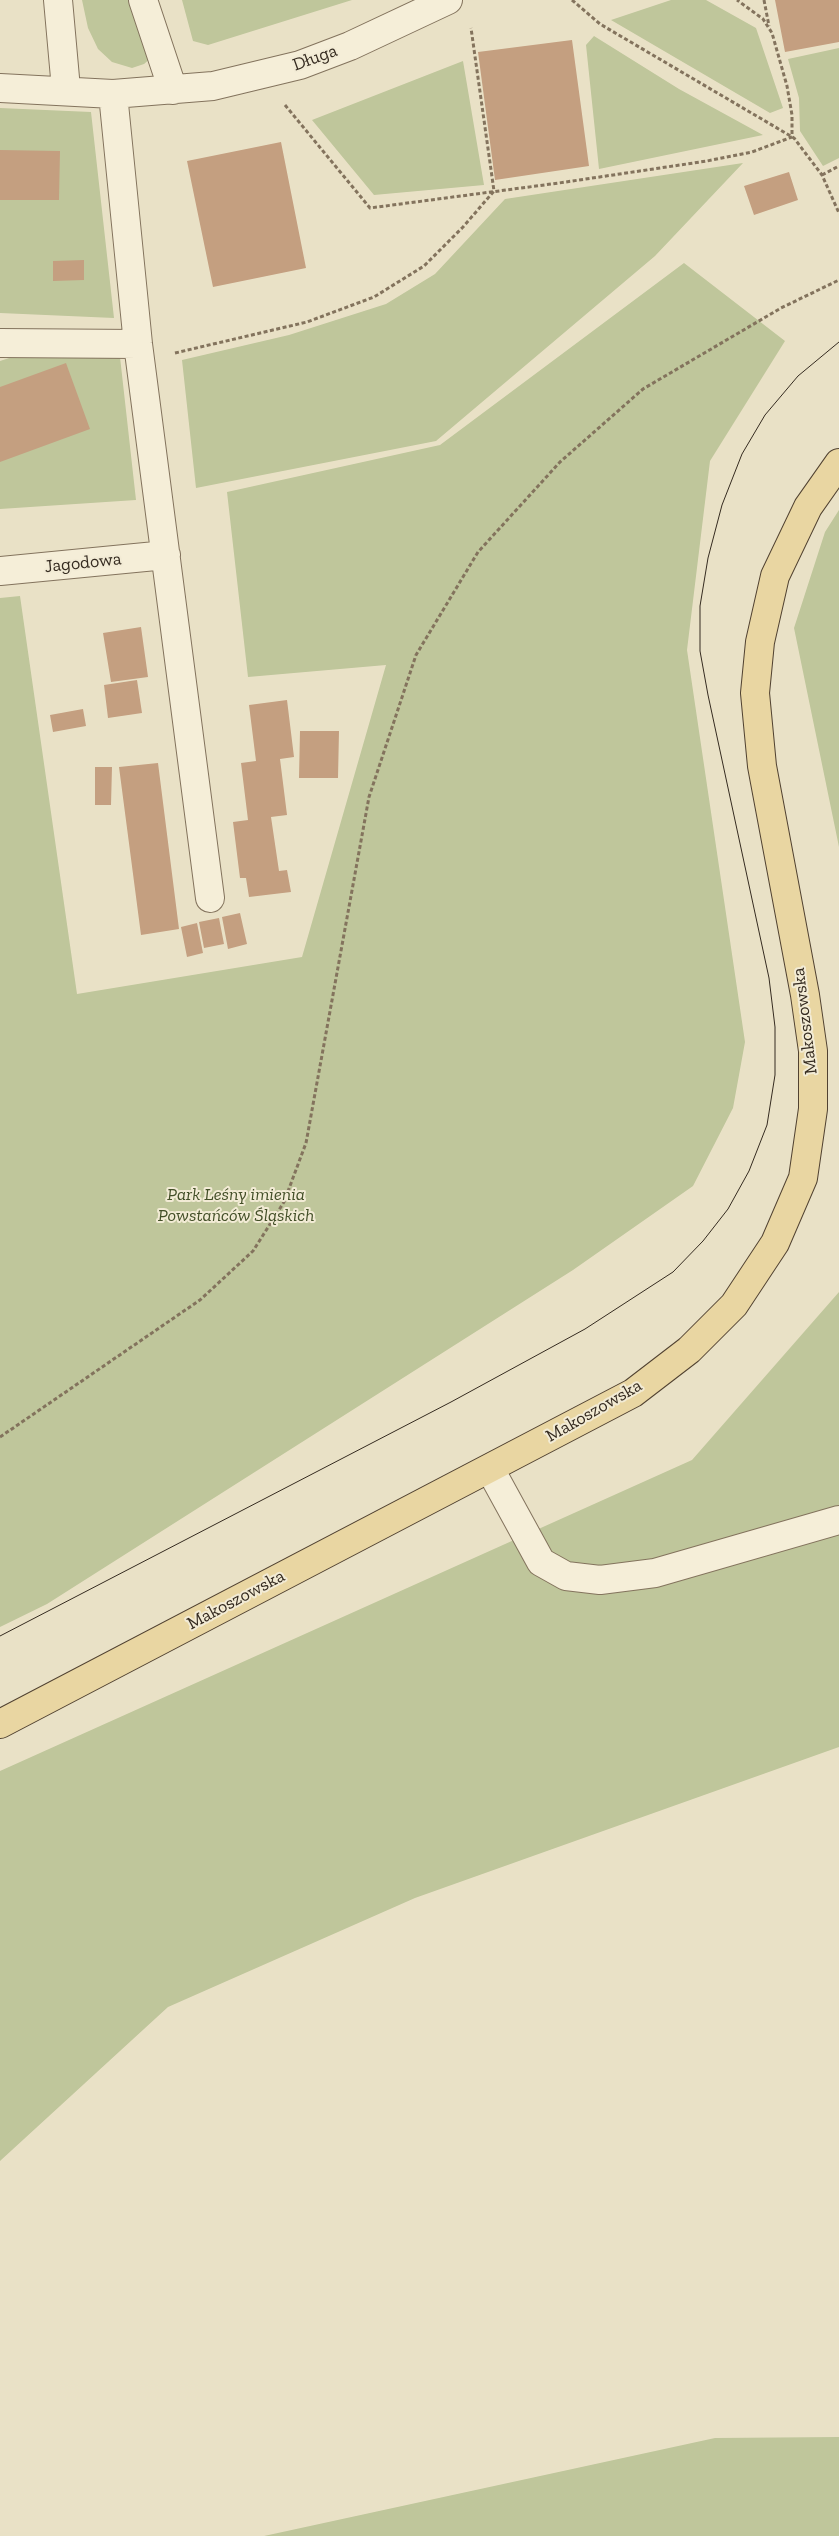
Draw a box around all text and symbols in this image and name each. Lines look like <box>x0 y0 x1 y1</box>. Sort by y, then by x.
street label: Długa <box>290 40 340 76</box>
street label: Jagodowa <box>44 548 122 578</box>
street label: Makoszowska <box>788 966 822 1076</box>
park label: Park Leśny imienia Powstańców Śląskich <box>158 1184 314 1226</box>
street label: Makoszowska <box>542 1375 646 1447</box>
street label: Makoszowska <box>183 1565 289 1635</box>

